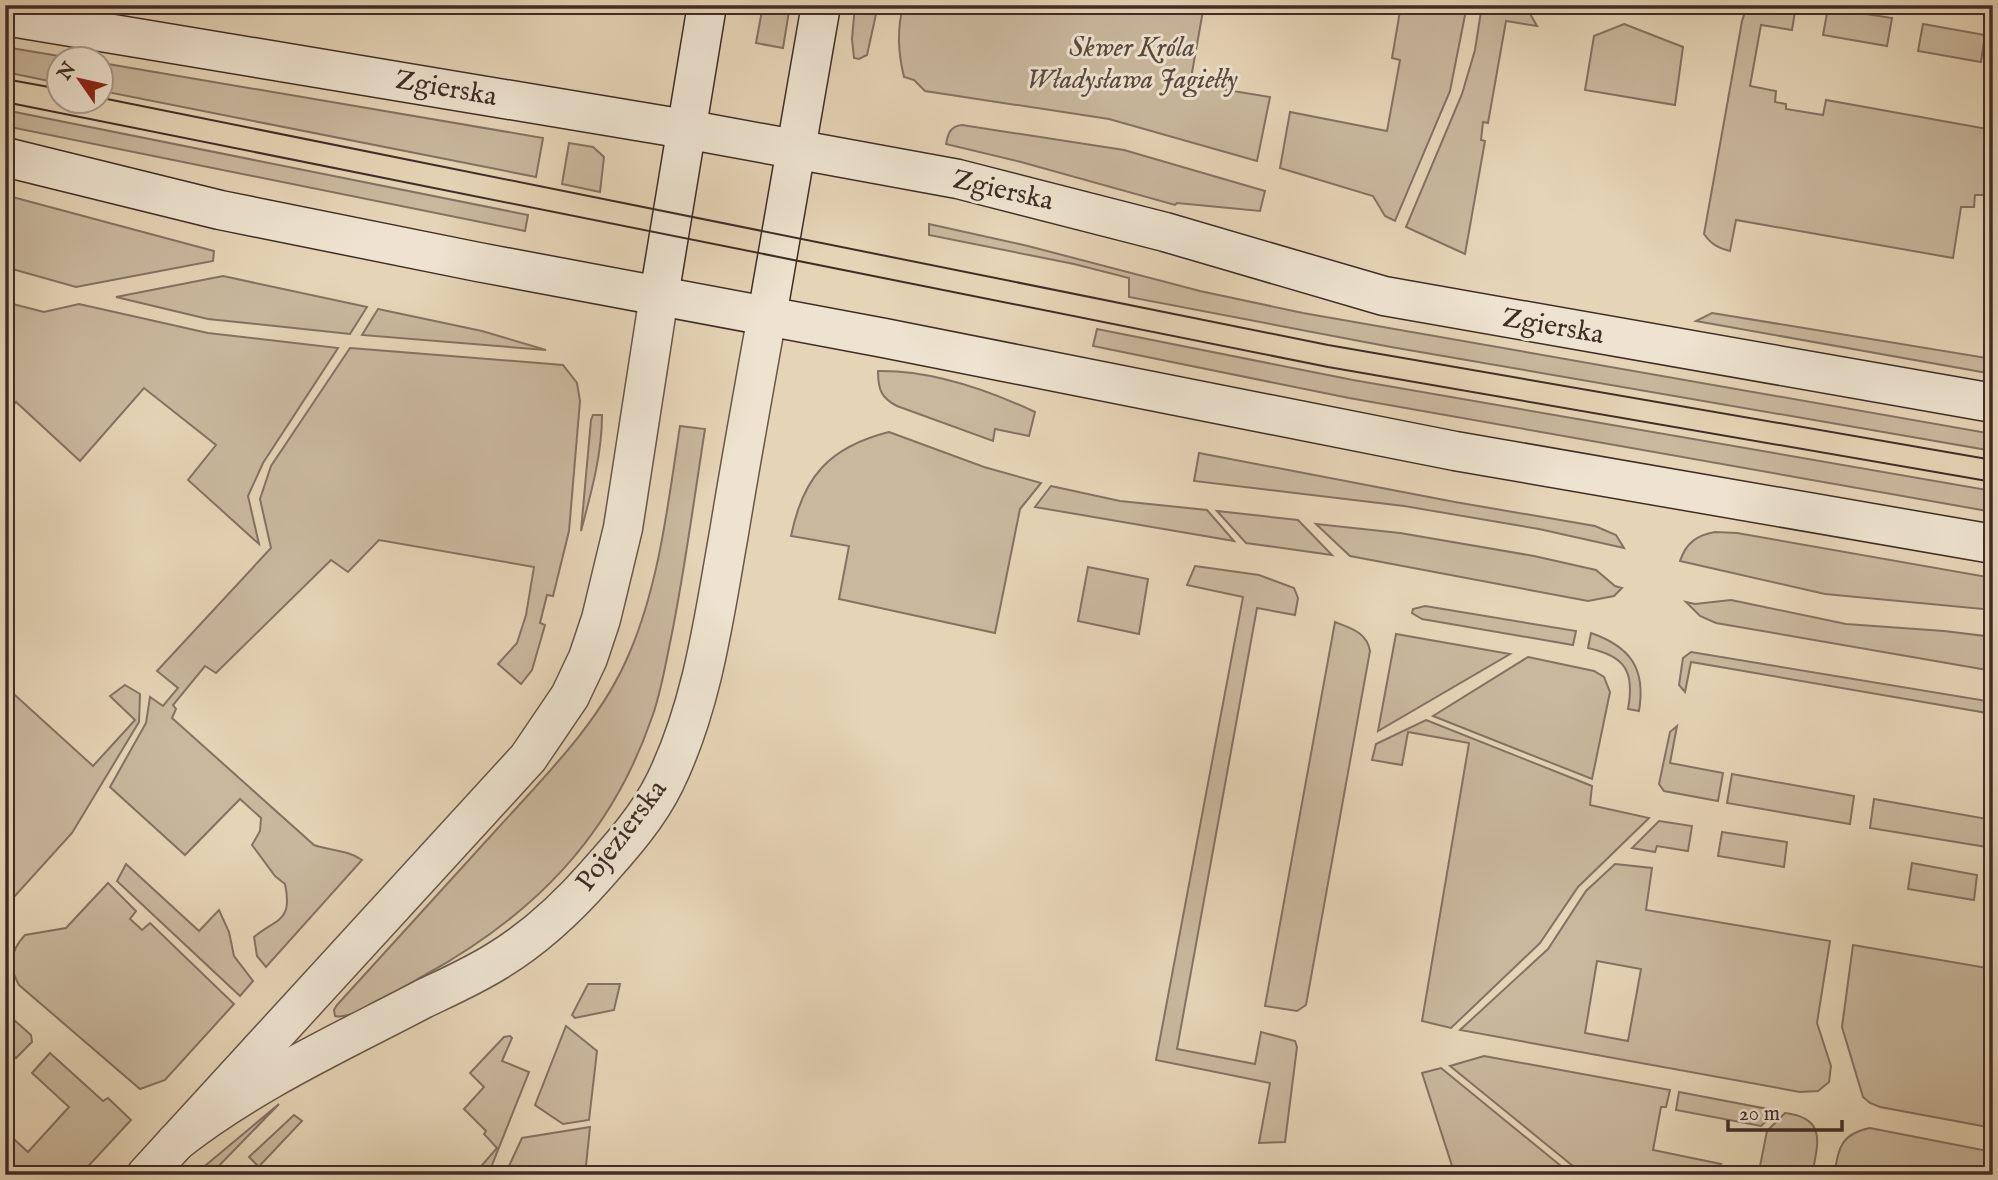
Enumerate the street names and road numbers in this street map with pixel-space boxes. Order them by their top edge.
street label: Zgierska [393,63,500,115]
street label: Zgierska [949,162,1058,220]
street label: Zgierska [1500,301,1607,353]
street label: Pojezierska [569,773,676,899]

